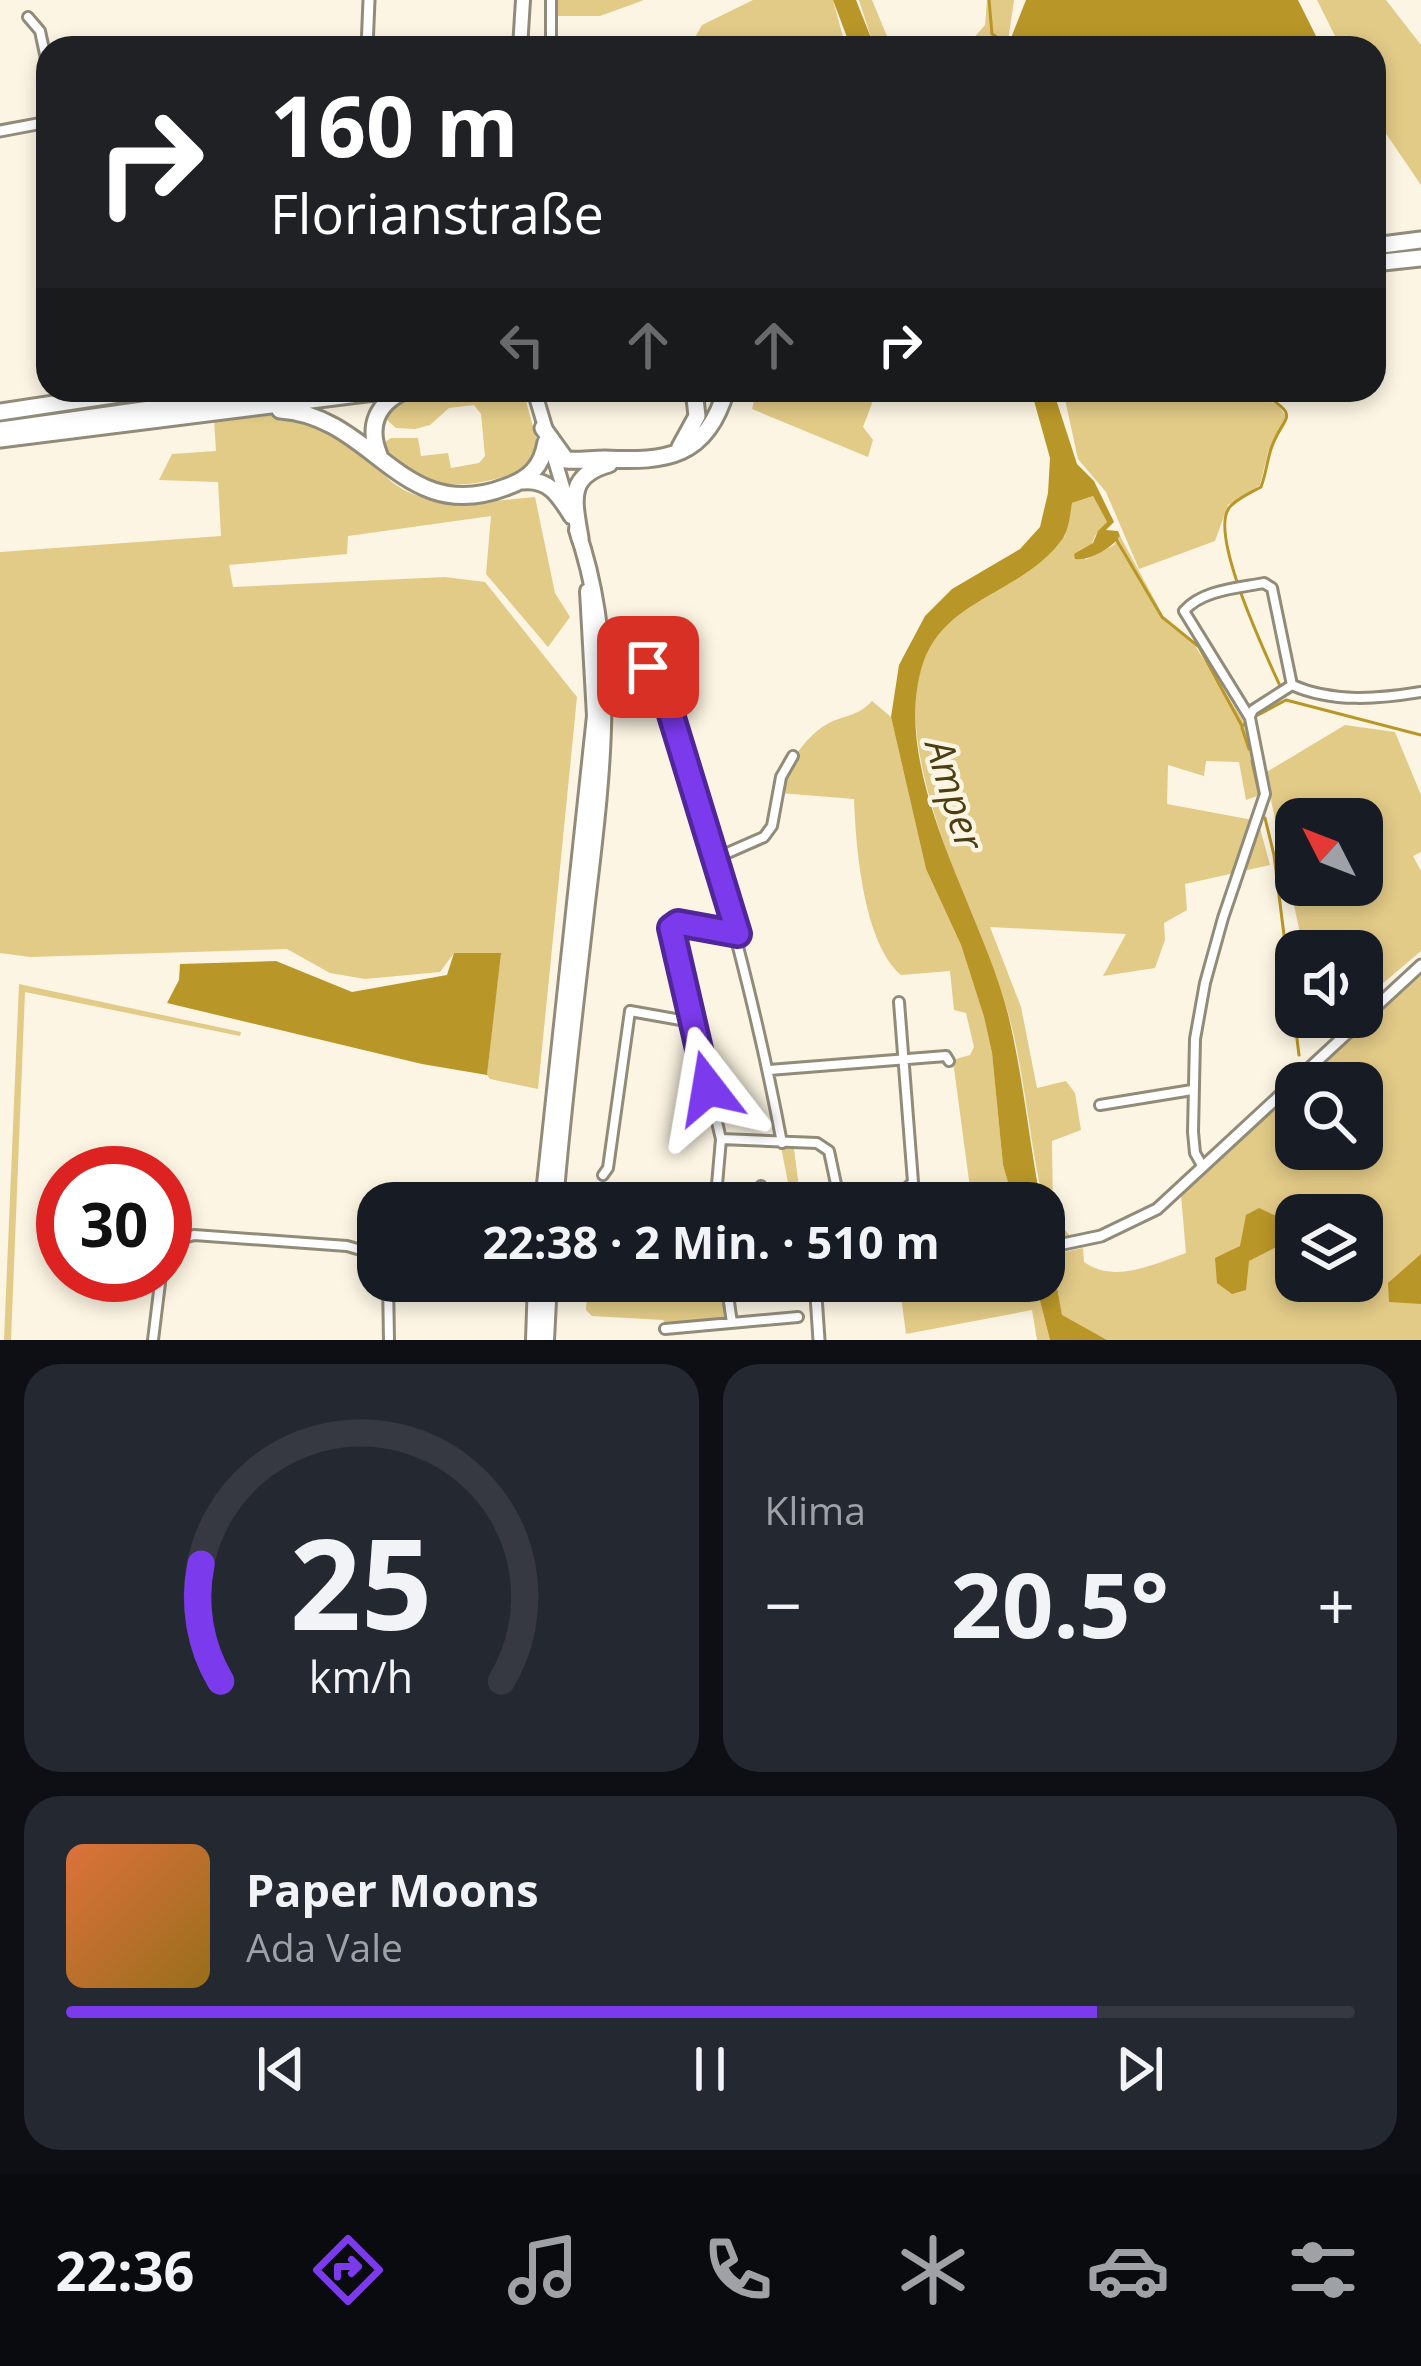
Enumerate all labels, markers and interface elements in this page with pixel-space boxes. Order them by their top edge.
text: 160 m [270,67,518,182]
icon: right [72,84,228,240]
text: Florianstraße [270,176,604,250]
icon: left [489,312,555,378]
icon: ahead [615,312,681,378]
icon: ahead [741,312,807,378]
icon: right [867,312,933,378]
pin [597,616,699,718]
icon: arrive [615,634,681,700]
water label: Amper [913,729,998,857]
north arrow [1275,798,1383,906]
map controls [1275,798,1383,1302]
button: sound [1275,930,1383,1038]
position arrow [645,1025,771,1151]
button: search [1275,1062,1383,1170]
speed limit sign: 30 [36,1146,192,1302]
button: layers [1275,1194,1383,1302]
text: 22:38 · 2 Min. · 510 m [482,1211,940,1272]
text: Klima [765,1483,866,1536]
text: 25 [290,1497,433,1667]
text: 20.5° [950,1542,1169,1664]
text: − [765,1559,802,1649]
text: + [1317,1559,1355,1649]
text: km/h [309,1647,413,1706]
text: Paper Moons [246,1859,539,1920]
text: Ada Vale [246,1920,403,1973]
icon: previous [248,2036,314,2102]
icon: pause [677,2036,743,2102]
icon: next [1107,2036,1173,2102]
icon: directions [306,2228,390,2312]
icon: music [501,2228,585,2312]
icon: phone [696,2228,780,2312]
icon: climate [891,2228,975,2312]
icon: car [1086,2228,1170,2312]
icon: filters [1281,2228,1365,2312]
text: 22:36 [56,2233,194,2307]

